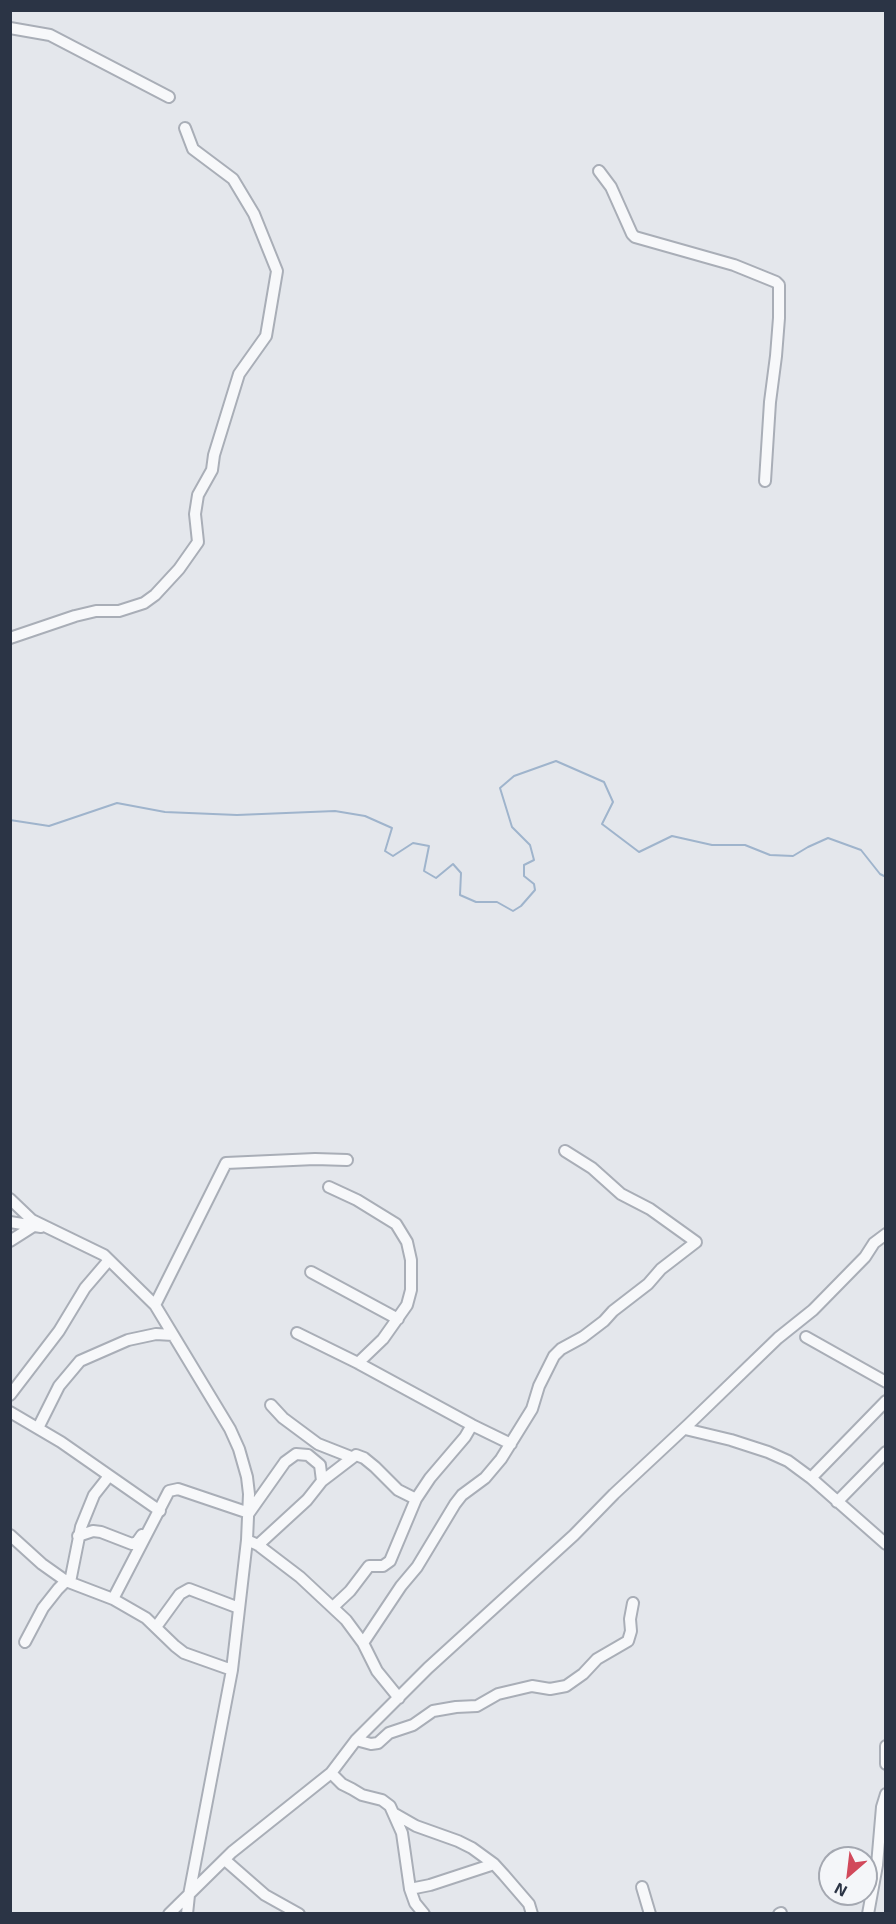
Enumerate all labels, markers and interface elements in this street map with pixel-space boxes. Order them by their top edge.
north arrow [818,1846,878,1906]
text: N [831,1879,850,1902]

